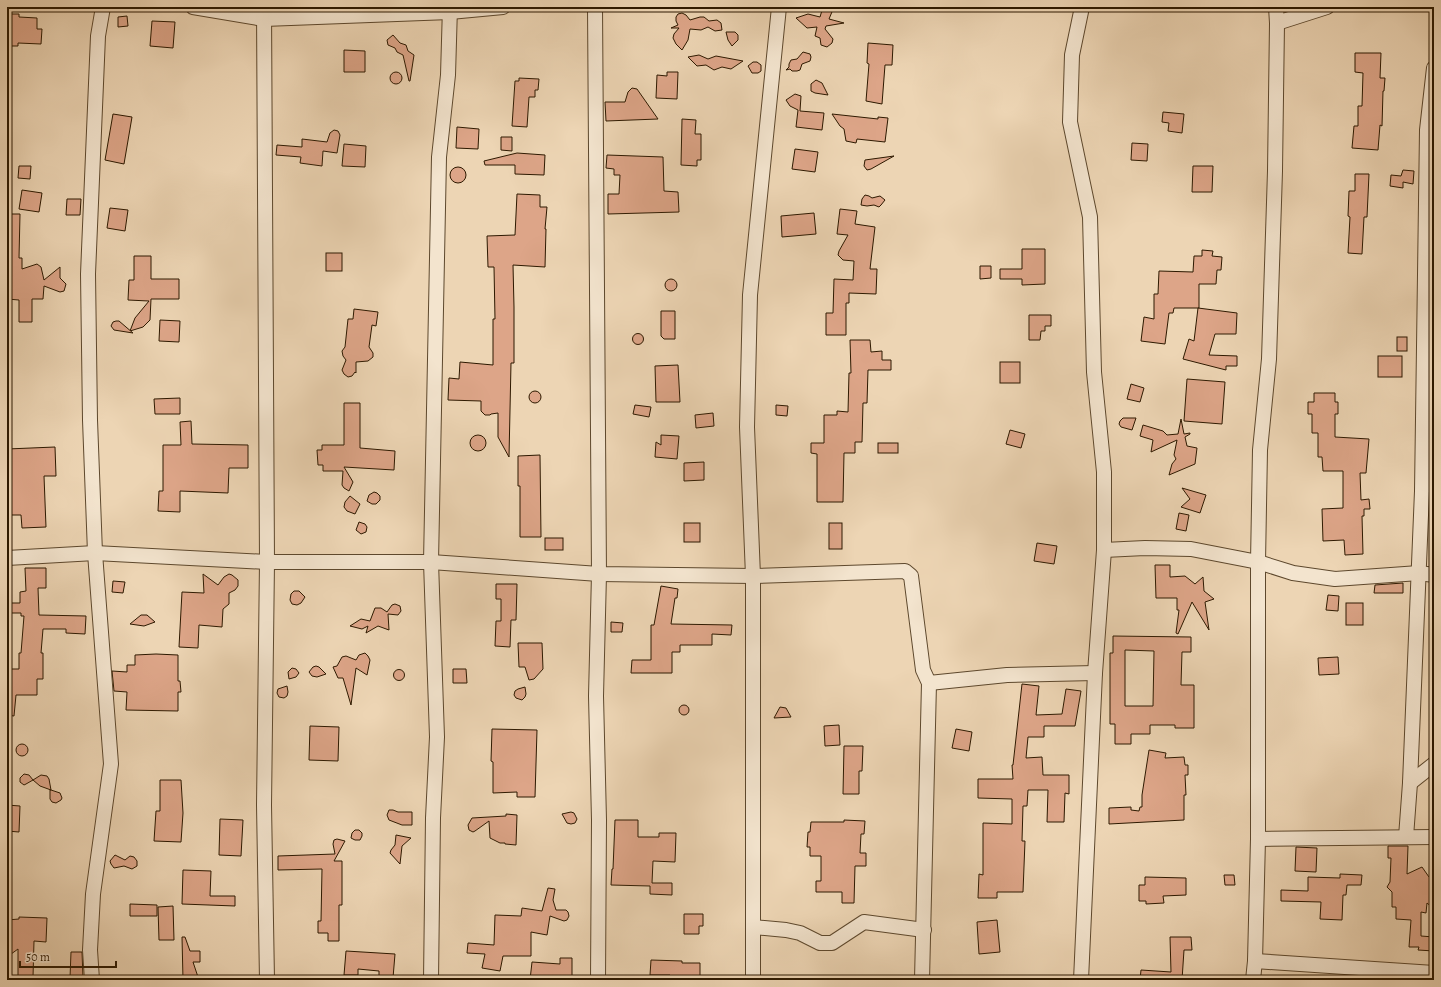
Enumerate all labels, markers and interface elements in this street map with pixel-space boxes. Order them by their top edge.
scale bar [20,943,116,969]
text: 50 m [26,949,50,965]

